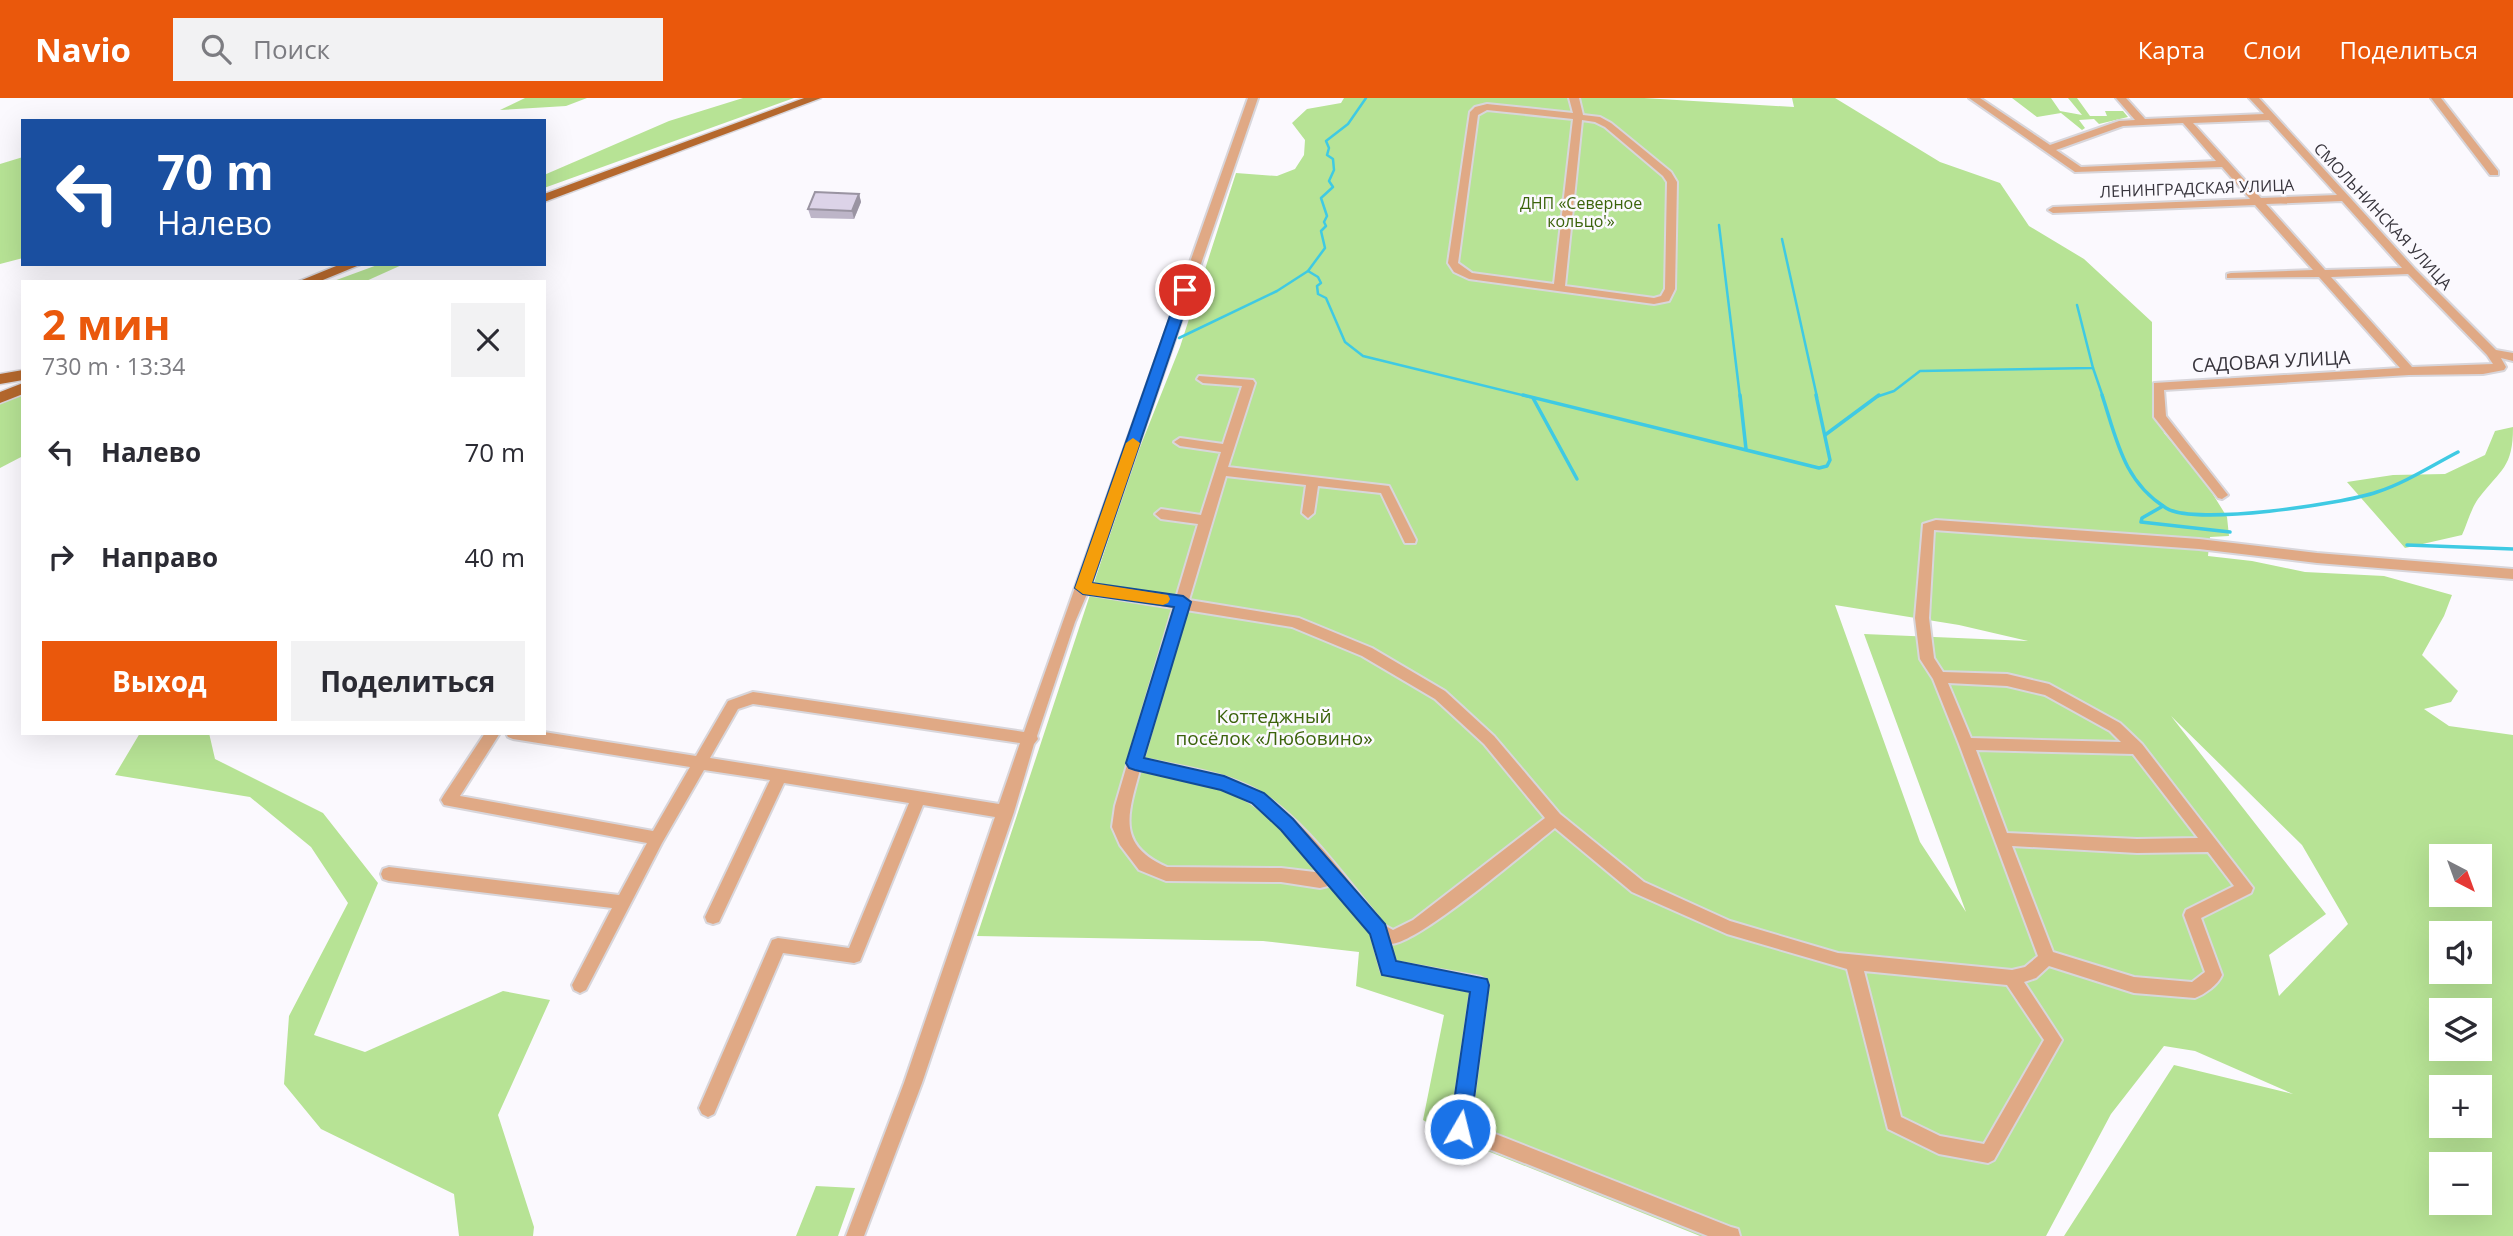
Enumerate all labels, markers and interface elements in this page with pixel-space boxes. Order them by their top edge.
search box [173,18,663,81]
text: Navio [35,27,131,72]
icon: search [197,30,235,68]
text: Поиск [253,31,330,67]
text: Карта [2138,33,2205,66]
text: Слои [2243,33,2302,66]
text: Поделиться [2340,33,2478,66]
text: 70 m [157,138,274,204]
street label: СМОЛЬНИНСКАЯ УЛИЦА [2309,138,2458,295]
icon: left [42,147,133,238]
street label: ЛЕНИНГРАДСКАЯ УЛИЦА [2100,174,2295,202]
park label: ДНП «Северное кольцо'» [1520,192,1642,232]
text: Налево [157,201,272,244]
pin [1155,260,1215,320]
icon: arrive [1166,271,1204,309]
text: 2 мин [42,295,170,352]
button: close [451,303,525,377]
street label: САДОВАЯ УЛИЦА [2191,344,2351,378]
text: 730 m · 13:34 [42,350,185,382]
icon: left [42,433,80,471]
text: Налево [101,434,201,470]
text: 70 m [464,434,525,470]
icon: right [42,538,80,576]
text: Направо [101,539,218,575]
text: 40 m [464,539,525,575]
button: Выход [42,641,277,721]
button: Поделиться [291,641,525,721]
park label: Коттеджный посёлок «Любовино» [1175,703,1373,751]
north arrow [2429,844,2492,906]
map controls [2429,844,2492,1215]
button: sound [2429,921,2492,984]
button: layers [2429,998,2492,1061]
button: + [2429,1075,2492,1138]
position arrow [1423,1092,1497,1166]
button: − [2429,1152,2492,1215]

